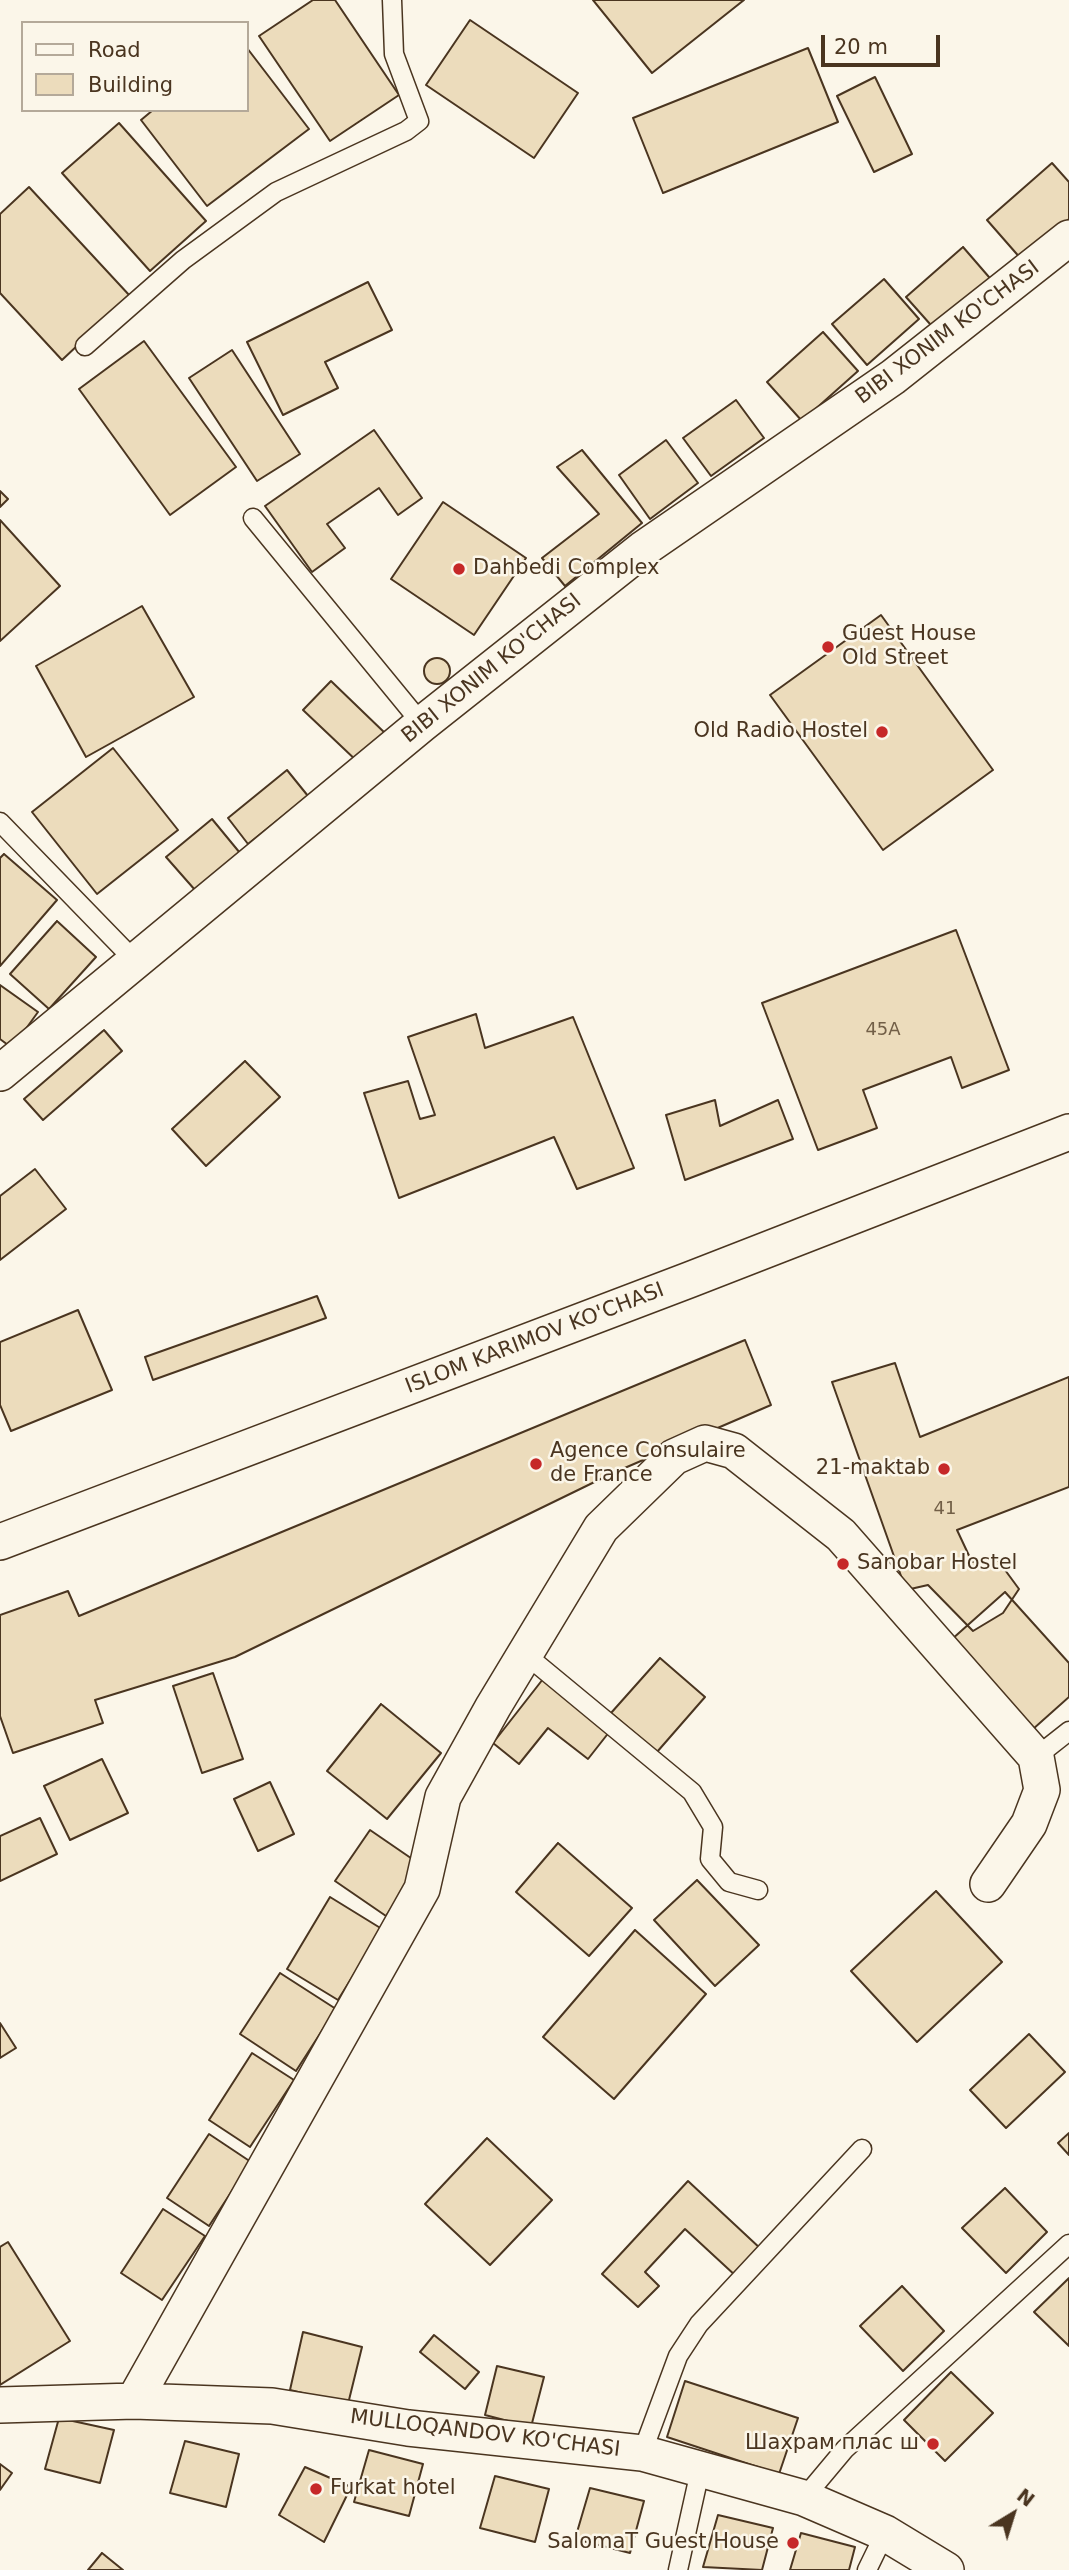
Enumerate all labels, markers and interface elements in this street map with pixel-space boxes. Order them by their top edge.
legend [21,21,248,112]
scale bar [824,21,943,65]
text: 20 m [834,35,888,59]
text: Road [88,38,141,62]
text: Building [88,73,173,97]
street label: BIBI XONIM KO'CHASI [851,256,1045,410]
place label: Dahbedi Complex [473,556,660,582]
marker: Dahbedi Complex [451,561,467,577]
street label: BIBI XONIM KO'CHASI [397,589,587,749]
place label: Guest House Old Street [842,622,976,672]
marker: Guest House Old Street [820,639,836,655]
place label: Old Radio Hostel [693,719,868,745]
marker: Old Radio Hostel [874,724,890,740]
house number: 45A [865,1019,901,1041]
street label: ISLOM KARIMOV KO'CHASI [402,1278,668,1400]
place label: Agence Consulaire de France [550,1439,746,1489]
marker: Agence Consulaire de France [528,1456,544,1472]
place label: 21-maktab [816,1456,930,1482]
marker: 21-maktab [936,1461,952,1477]
house number: 41 [934,1498,956,1520]
place label: Sanobar Hostel [857,1551,1017,1577]
marker: Sanobar Hostel [835,1556,851,1572]
street label: MULLOQANDOV KO'CHASI [349,2405,621,2463]
place label: Шахрам плас ш [745,2431,919,2457]
marker: Шахрам плас ш [925,2436,941,2452]
place label: Furkat hotel [330,2476,456,2502]
north arrow [978,2479,1048,2549]
marker: Furkat hotel [308,2481,324,2497]
text: N [1013,2484,1039,2511]
place label: SalomaT Guest House [547,2530,779,2556]
marker: SalomaT Guest House [785,2535,801,2551]

